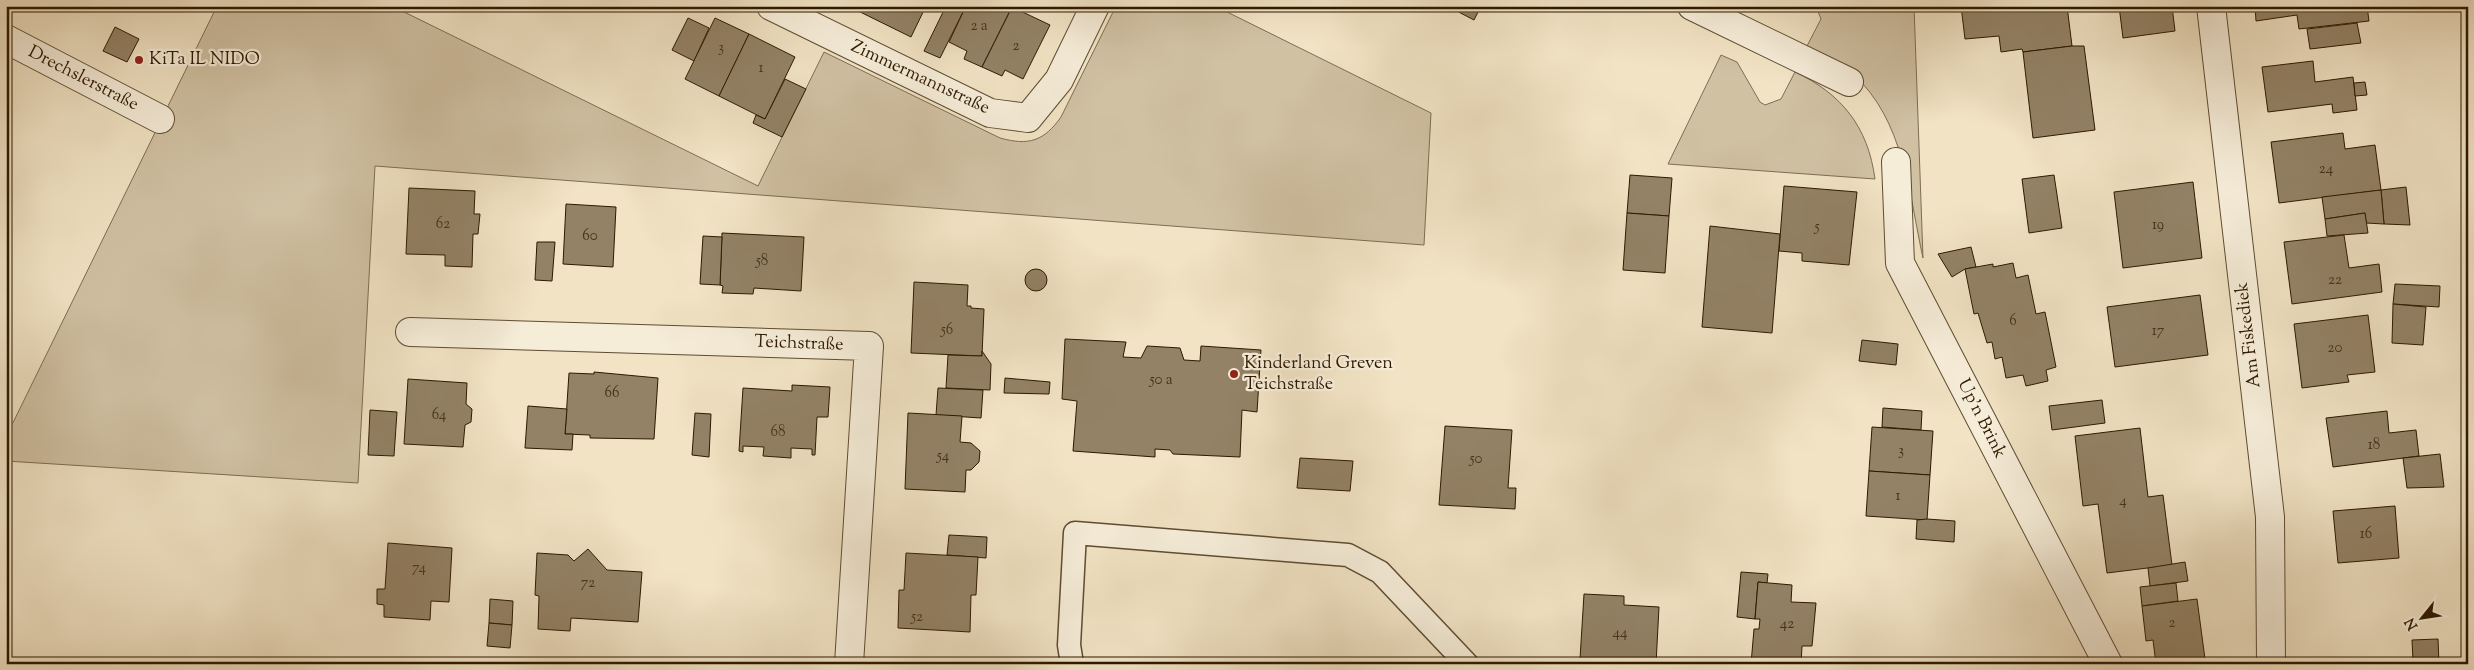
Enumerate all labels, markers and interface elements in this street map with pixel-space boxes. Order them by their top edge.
house number: 2 a [970,16,988,37]
street label: Zimmermannstraße [846,34,994,122]
house number: 2 [1012,36,1020,57]
house number: 3 [718,38,724,59]
street label: Drechslerstraße [23,40,143,118]
place label: KiTa IL NIDO [149,47,260,73]
marker: KiTa IL NIDO [133,54,145,66]
house number: 1 [758,58,764,79]
house number: 24 [2319,159,2334,180]
house number: 62 [436,214,450,235]
house number: 19 [2152,215,2164,236]
house number: 5 [1813,217,1820,238]
house number: 60 [582,226,598,247]
house number: 58 [755,251,768,272]
house number: 22 [2328,270,2342,291]
street label: Am Fiskediek [2230,280,2268,389]
house number: 6 [2009,311,2017,332]
house number: 56 [940,320,953,341]
house number: 17 [2152,321,2165,342]
street label: Teichstraße [754,329,844,359]
house number: 20 [2328,338,2343,359]
place label: Kinderland Greven Teichstraße [1244,351,1393,398]
marker: Kinderland Greven Teichstraße [1228,368,1240,380]
house number: 50 a [1148,370,1173,391]
street label: Up'n Brink [1950,375,2012,464]
house number: 66 [605,383,619,404]
house number: 64 [432,405,447,426]
house number: 68 [771,422,785,443]
house number: 18 [2368,435,2380,456]
house number: 3 [1898,441,1904,462]
house number: 54 [936,446,950,467]
house number: 50 [1468,449,1483,470]
house number: 1 [1895,486,1901,507]
house number: 4 [2119,491,2127,512]
house number: 16 [2360,524,2372,545]
house number: 74 [412,558,426,579]
house number: 72 [581,573,595,594]
north arrow [2396,592,2446,642]
house number: 52 [910,607,923,628]
house number: 2 [2168,613,2176,634]
house number: 42 [1780,614,1794,635]
text: N [2401,614,2424,633]
house number: 44 [1612,623,1628,644]

